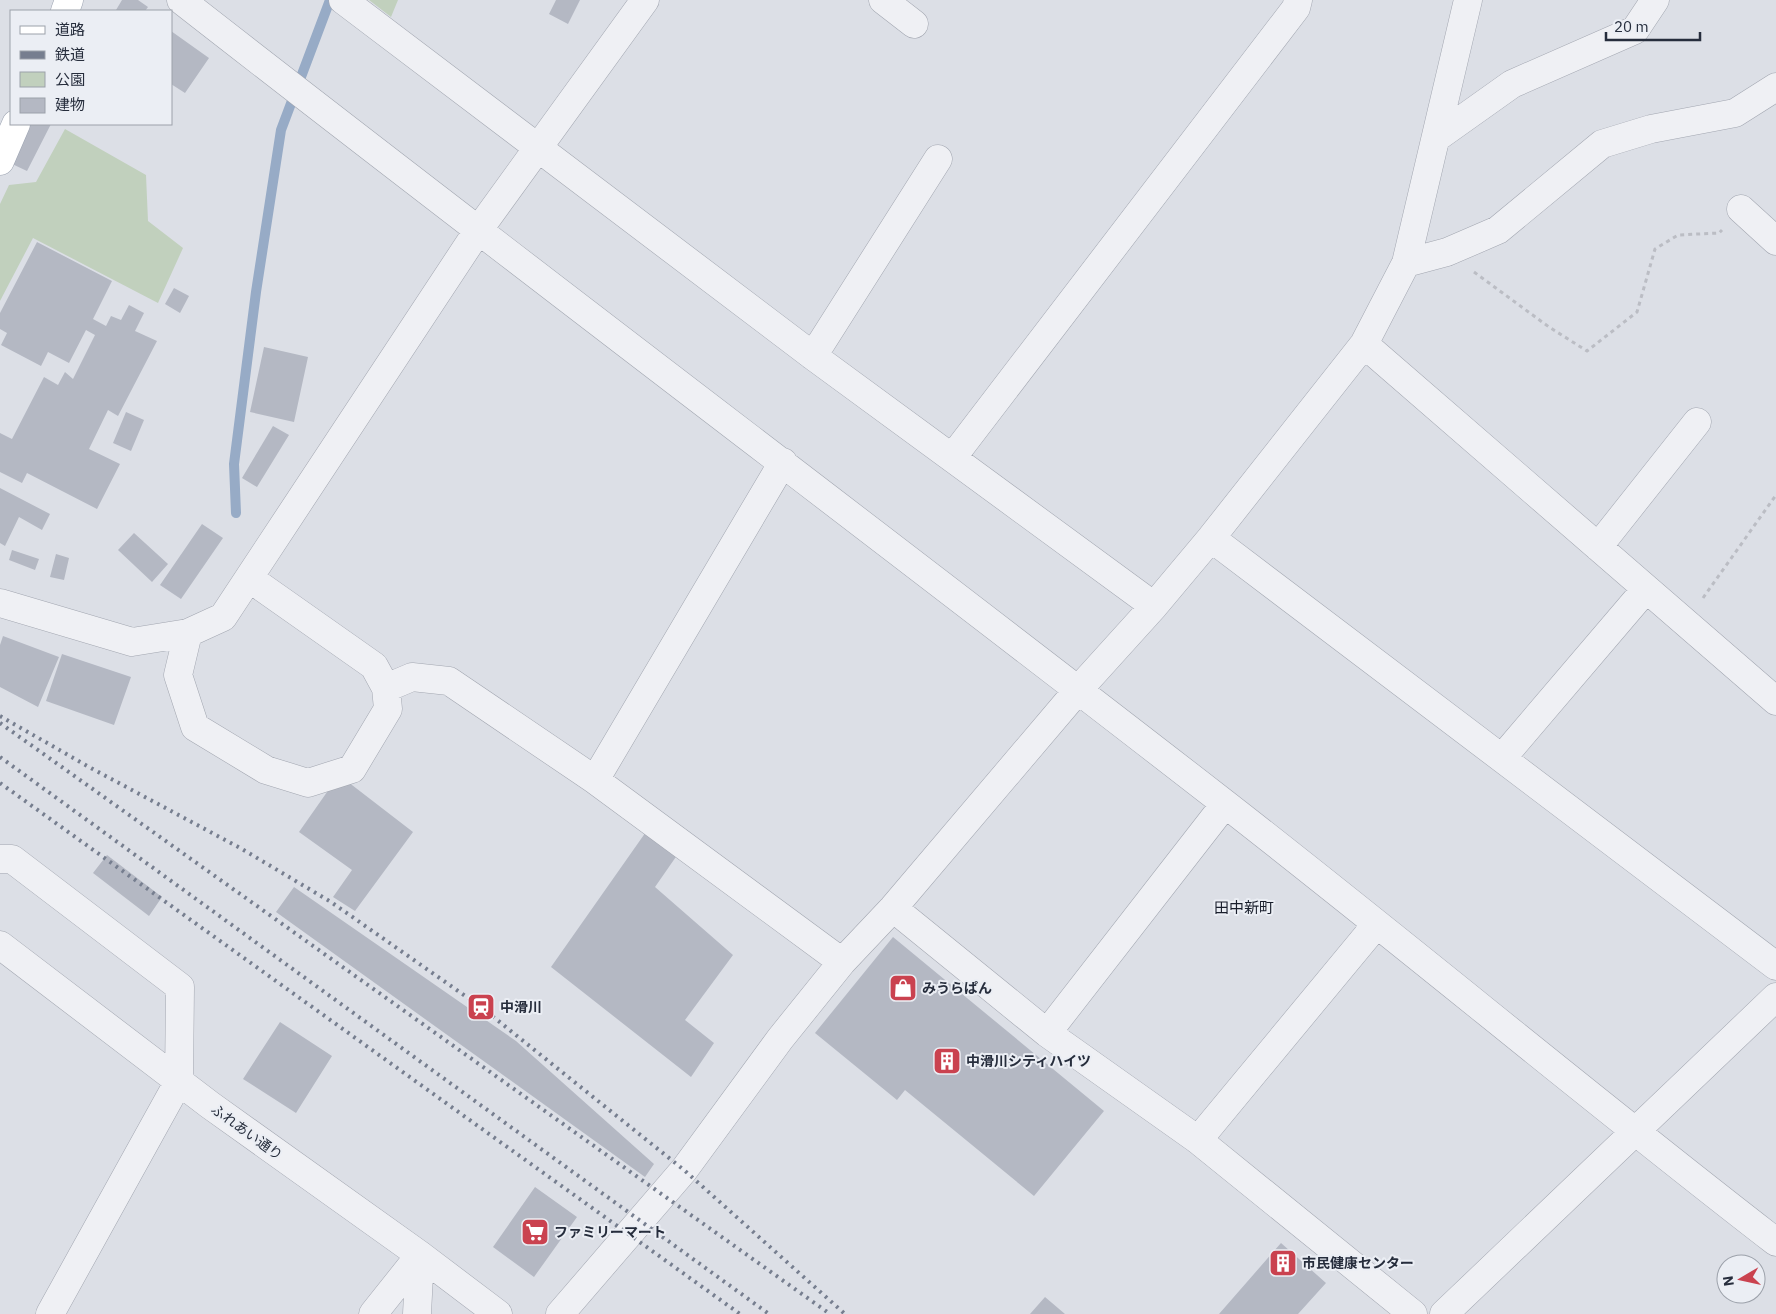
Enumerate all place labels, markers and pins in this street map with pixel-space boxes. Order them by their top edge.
shop icon: みうらぱん [888,973,918,1003]
place label: みうらぱん [922,979,992,997]
station icon: 中滑川 [466,992,496,1022]
place label: 中滑川 [500,998,542,1016]
building icon: 中滑川シティハイツ [932,1046,962,1076]
place label: 中滑川シティハイツ [966,1052,1091,1070]
supermarket icon: ファミリーマート [520,1217,550,1247]
place label: ファミリーマート [554,1223,666,1241]
building icon: 市民健康センター [1268,1248,1298,1278]
place label: 市民健康センター [1302,1254,1414,1272]

